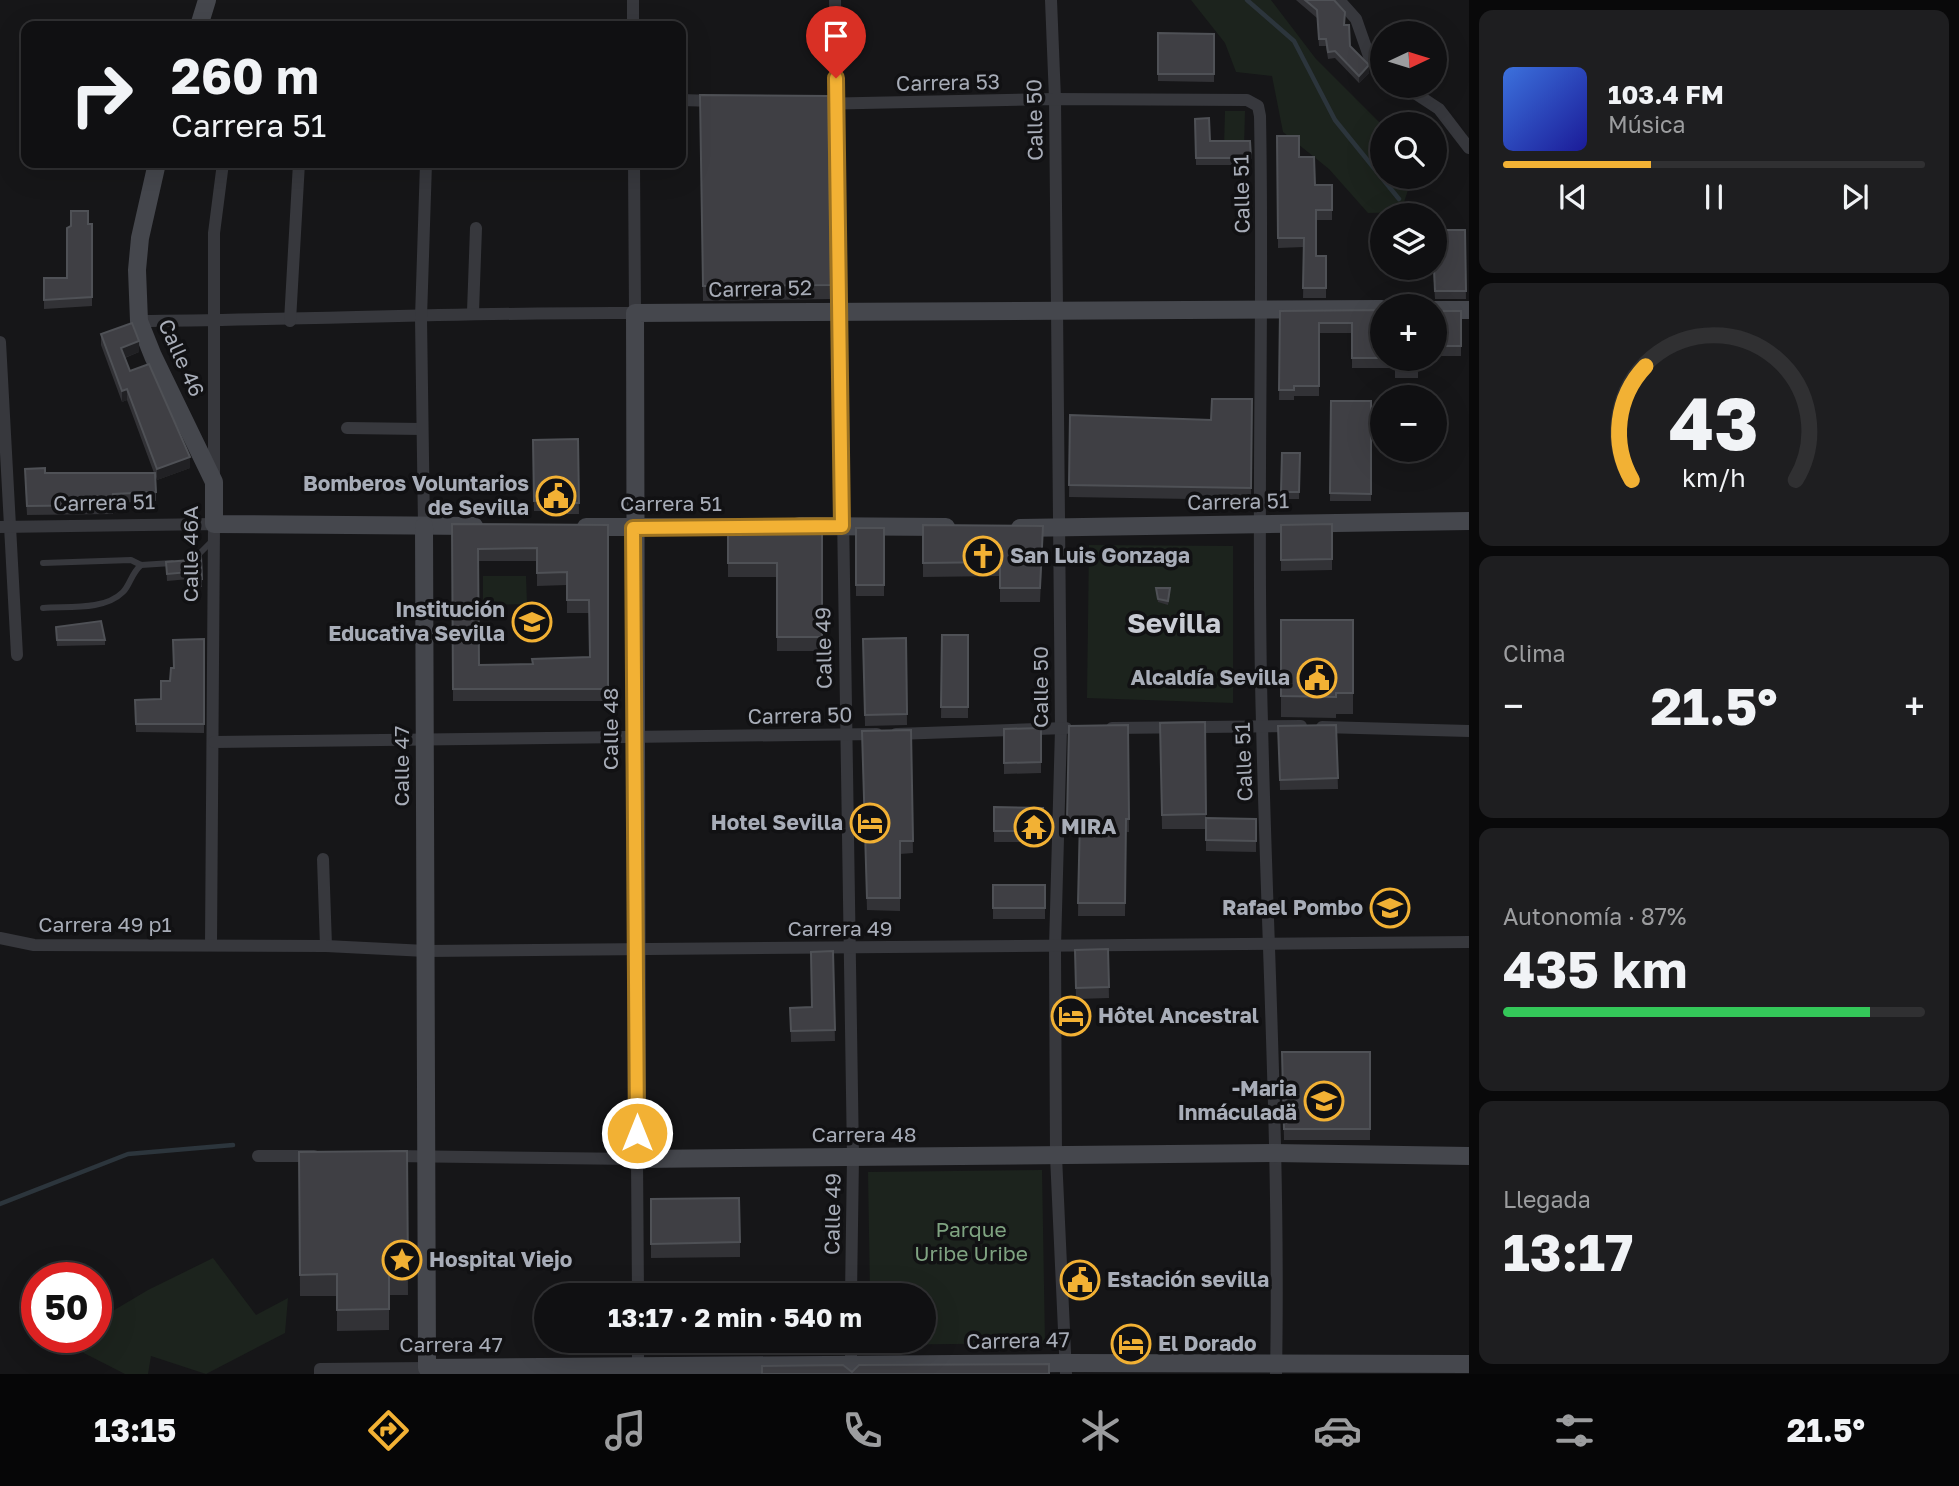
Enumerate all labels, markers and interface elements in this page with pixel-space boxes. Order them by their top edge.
pin [806,6,866,78]
icon: arrive [817,17,855,55]
north arrow [1370,21,1447,98]
map controls [1370,21,1447,462]
text: 260 m [171,46,319,105]
icon: right [56,49,147,140]
street label: Carrera 53 [896,68,1000,96]
street label: Calle 50 [1020,79,1048,161]
text: 103.4 FM [1608,79,1724,110]
text: Carrera 51 [171,106,326,144]
text: Música [1608,110,1686,138]
button: search [1370,112,1447,189]
street label: Calle 51 [1227,154,1255,234]
icon: previous [1554,178,1592,216]
icon: pause [1695,178,1733,216]
icon: next [1836,178,1874,216]
button: layers [1370,203,1447,280]
street label: Carrera 52 [708,274,812,302]
button: + [1370,294,1447,371]
street label: Calle 46 [153,315,211,400]
text: 43 [1669,380,1759,467]
button: − [1370,385,1447,462]
text: km/h [1682,462,1746,493]
place label: Bomberos Voluntarios de Sevilla [303,470,529,520]
public building icon: Bomberos Voluntarios de Sevilla [535,475,577,517]
street label: Carrera 51 [1187,487,1289,515]
street label: Carrera 51 [53,488,155,516]
street label: Carrera 51 [620,490,722,516]
street label: Calle 46A [177,506,203,602]
church icon: San Luis Gonzaga [962,535,1004,577]
place label: San Luis Gonzaga [1010,542,1190,568]
place label: Institución Educativa Sevilla [328,596,505,646]
school or university icon: Institución Educativa Sevilla [511,601,553,643]
district label: Sevilla [1127,606,1221,639]
street label: Calle 49 [809,607,837,689]
text: Clima [1503,639,1566,667]
street label: Calle 50 [1027,646,1053,728]
public building icon: Alcaldía Sevilla [1296,657,1338,699]
place label: Alcaldía Sevilla [1130,664,1290,690]
text: 21.5° [1650,674,1778,736]
text: − [1503,683,1524,728]
text: + [1904,683,1925,728]
street label: Calle 48 [597,688,623,770]
street label: Carrera 50 [747,701,853,729]
street label: Calle 51 [1229,722,1257,802]
street label: Calle 47 [388,726,414,806]
hotel icon: Hotel Sevilla [849,802,891,844]
temple icon: MIRA [1013,806,1055,848]
place label: Hotel Sevilla [711,809,843,835]
place label: MIRA [1061,813,1117,839]
school or university icon: Rafael Pombo [1369,887,1411,929]
place label: Rafael Pombo [1222,894,1363,920]
text: Autonomía · 87% [1503,902,1686,930]
street label: Carrera 49 p1 [38,911,172,937]
street label: Carrera 49 [787,915,893,941]
text: 435 km [1503,937,1688,999]
hotel icon: Hôtel Ancestral [1050,995,1092,1037]
place label: Hôtel Ancestral [1098,1002,1259,1028]
place label: -Maria Inmáculadä [1178,1075,1297,1125]
school or university icon: -Maria Inmáculadä [1303,1080,1345,1122]
position arrow [600,1096,674,1170]
street label: Carrera 48 [811,1121,917,1147]
street label: Calle 49 [818,1173,846,1255]
text: Llegada [1503,1185,1591,1213]
park label: Parque Uribe Uribe [914,1216,1028,1266]
text: 13:17 [1503,1220,1633,1282]
place icon: Hospital Viejo [381,1239,423,1281]
place label: Hospital Viejo [429,1246,572,1272]
public building icon: Estación sevilla [1059,1259,1101,1301]
speed limit sign: 50 [21,1262,112,1353]
place label: Estación sevilla [1107,1266,1269,1292]
text: 13:17 · 2 min · 540 m [608,1302,862,1333]
hotel icon: El Dorado [1110,1323,1152,1365]
street label: Carrera 47 [966,1326,1070,1354]
place label: El Dorado [1158,1330,1257,1356]
street label: Carrera 47 [399,1331,503,1357]
icon: directions [364,1406,413,1455]
icon: music [601,1406,650,1455]
icon: phone [838,1406,887,1455]
icon: climate [1076,1406,1125,1455]
icon: car [1313,1406,1362,1455]
icon: filters [1550,1406,1599,1455]
text: 13:15 [94,1411,176,1449]
text: 21.5° [1787,1411,1865,1449]

